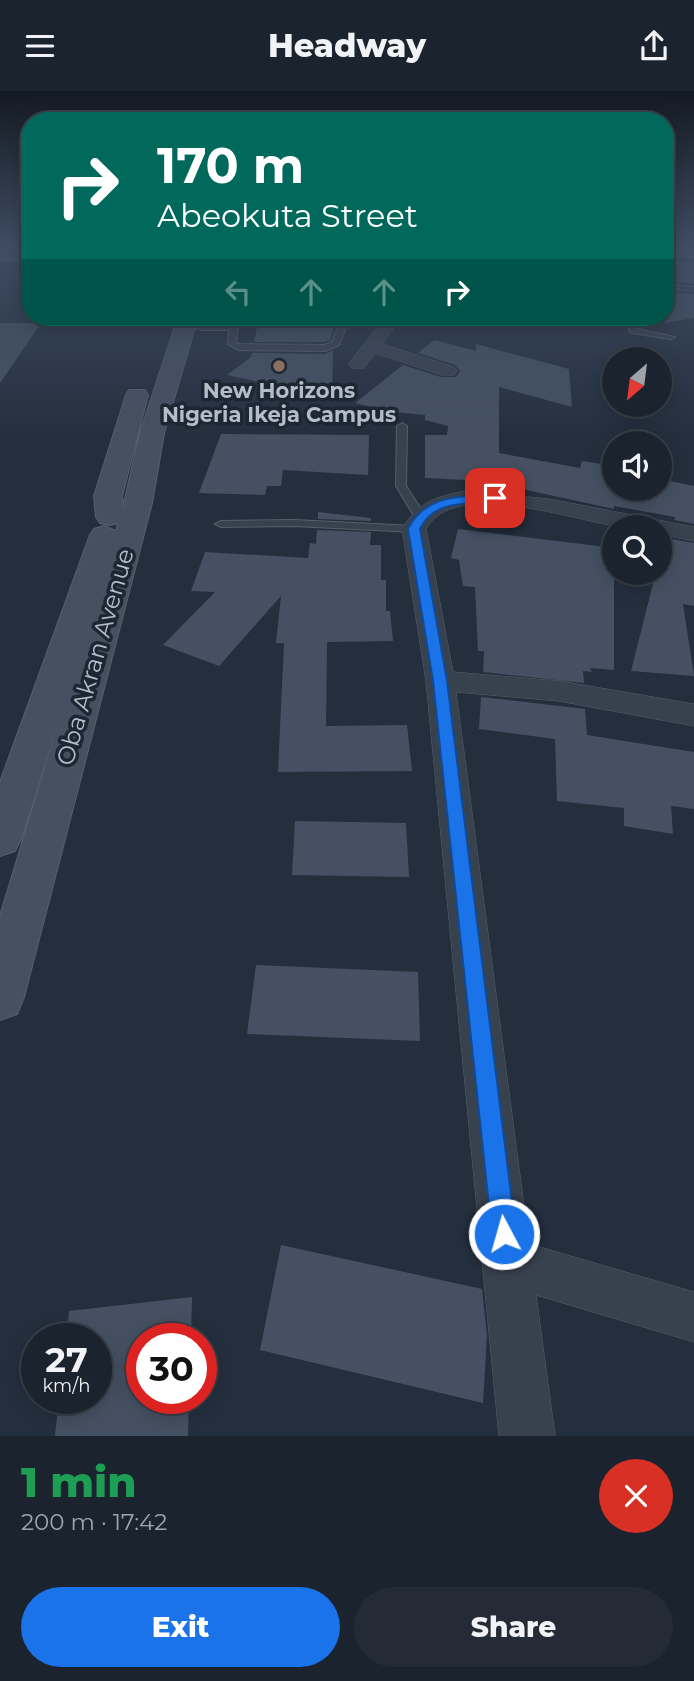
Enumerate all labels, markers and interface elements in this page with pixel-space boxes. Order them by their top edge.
text: Headway [268,26,426,65]
icon: menu [21,27,59,65]
icon: share [635,27,673,65]
text: 170 m [157,136,304,195]
icon: right [42,140,133,231]
text: Abeokuta Street [157,196,418,235]
icon: left [219,273,257,311]
icon: ahead [292,273,330,311]
icon: ahead [365,273,403,311]
icon: right [438,273,476,311]
north arrow [602,347,672,417]
map controls [602,347,672,585]
marker: New Horizons Nigeria Ikeja Campus [271,358,287,374]
place label: New Horizons Nigeria Ikeja Campus [162,378,396,427]
button: sound [602,431,672,501]
pin [465,468,525,528]
icon: arrive [476,479,514,517]
button: search [602,515,672,585]
street label: Oba Akran Avenue [50,545,140,769]
position arrow [467,1197,541,1271]
speed limit sign: 30 [126,1323,217,1414]
text: 27 [45,1338,88,1381]
text: km/h [42,1375,91,1397]
text: 1 min [21,1456,137,1508]
button: close [599,1459,673,1533]
text: 200 m · 17:42 [21,1508,167,1536]
button: Exit [21,1587,340,1667]
button: Share [354,1587,673,1667]

